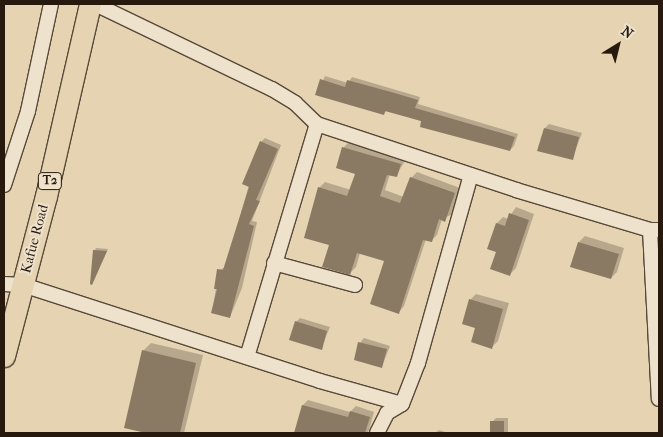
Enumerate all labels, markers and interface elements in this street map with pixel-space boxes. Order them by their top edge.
north arrow [593,20,643,70]
text: N [618,22,636,42]
road number: T2 [38,172,62,190]
street label: Kafue Road [18,203,52,275]

